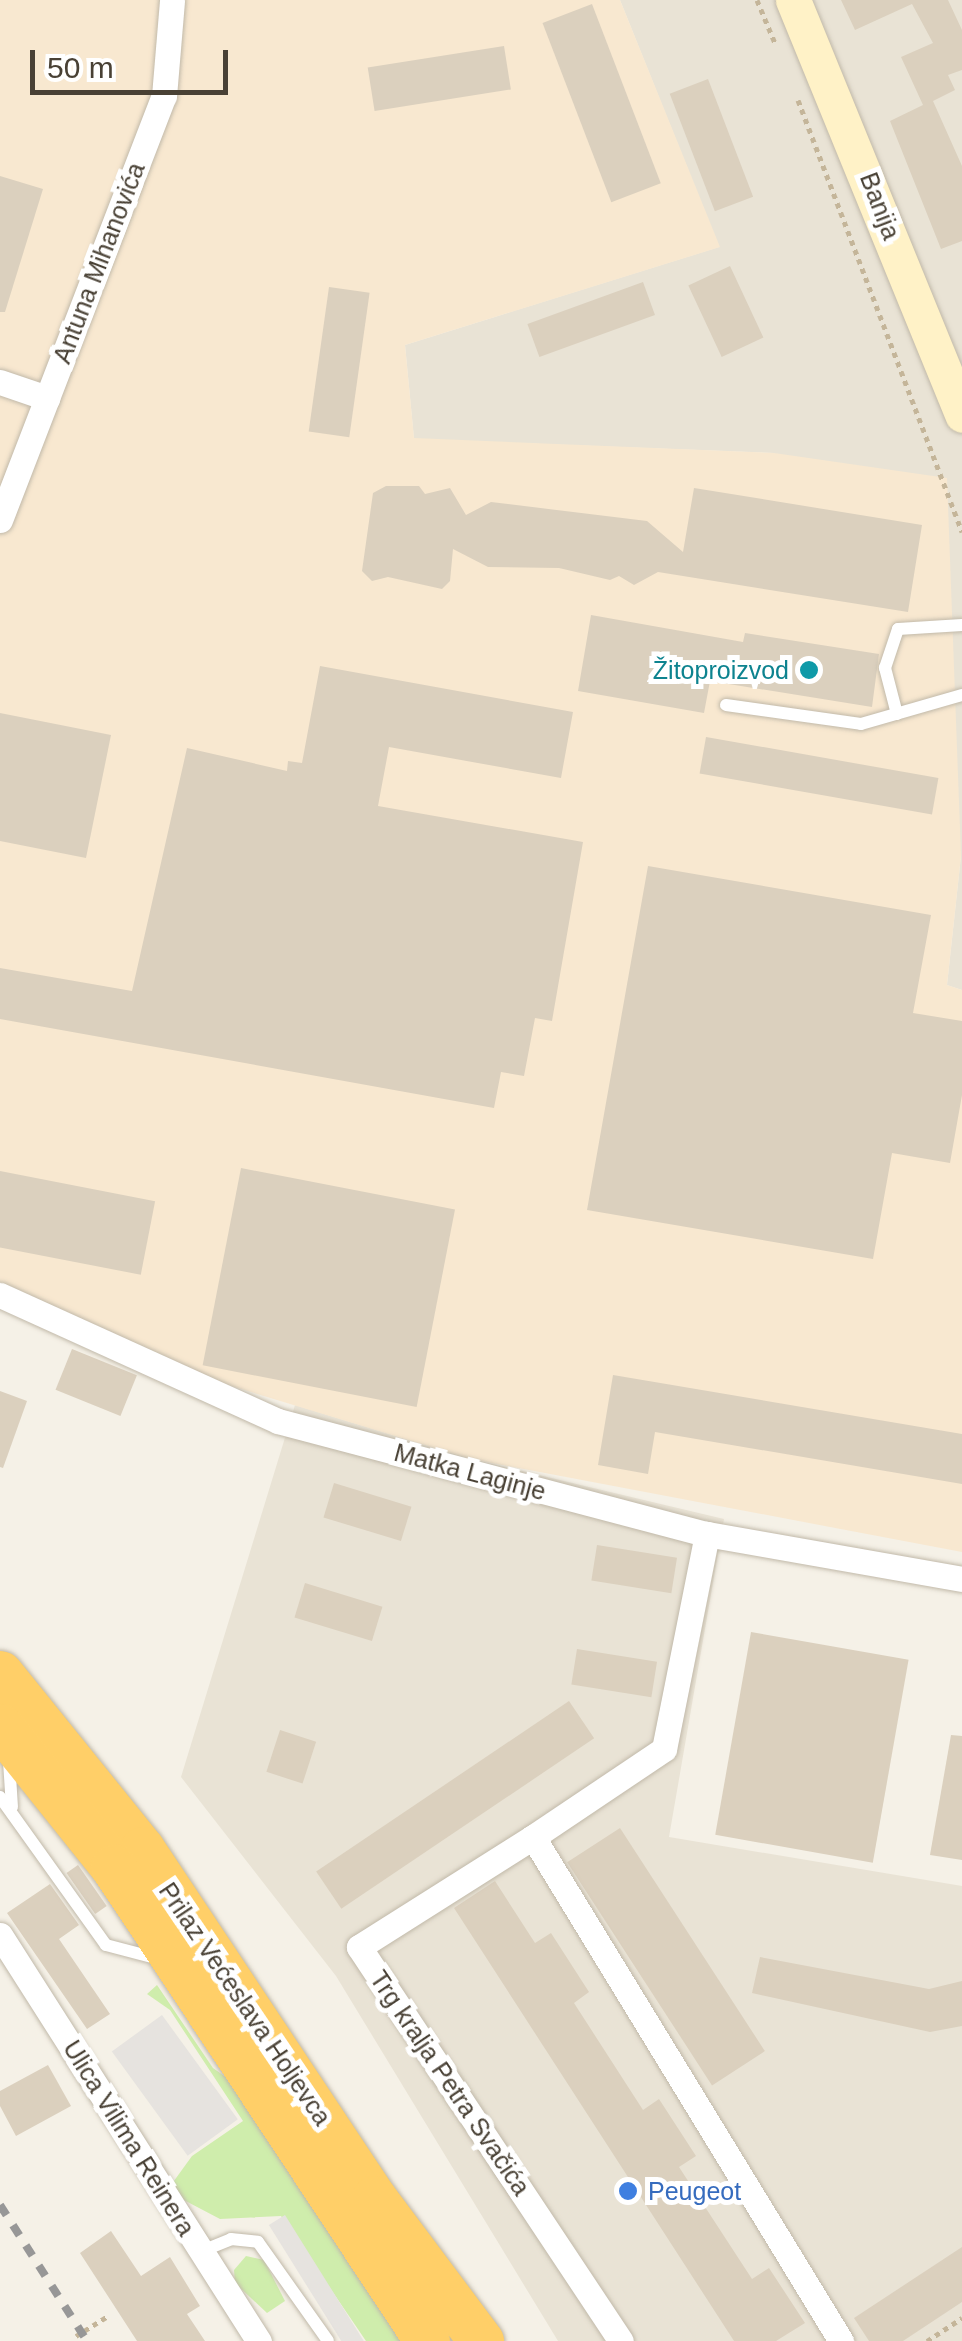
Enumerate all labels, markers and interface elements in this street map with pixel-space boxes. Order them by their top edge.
scale bar [35,30,232,92]
text: 50 m [47,51,114,84]
street label: Antuna Mihanovića [47,158,151,368]
street label: Banija [854,168,906,244]
place label: Žitoproizvod [653,655,789,685]
marker: Žitoproizvod [798,659,820,681]
street label: Matka Laginje [391,1437,549,1507]
street label: Prilaz Većeslava Holjevca [153,1877,337,2131]
street label: Trg kralja Petra Svačića [364,1965,536,2201]
street label: Ulica Vilima Reinera [57,2035,201,2241]
place label: Peugeot [648,2176,741,2206]
marker: Peugeot [617,2180,639,2202]

